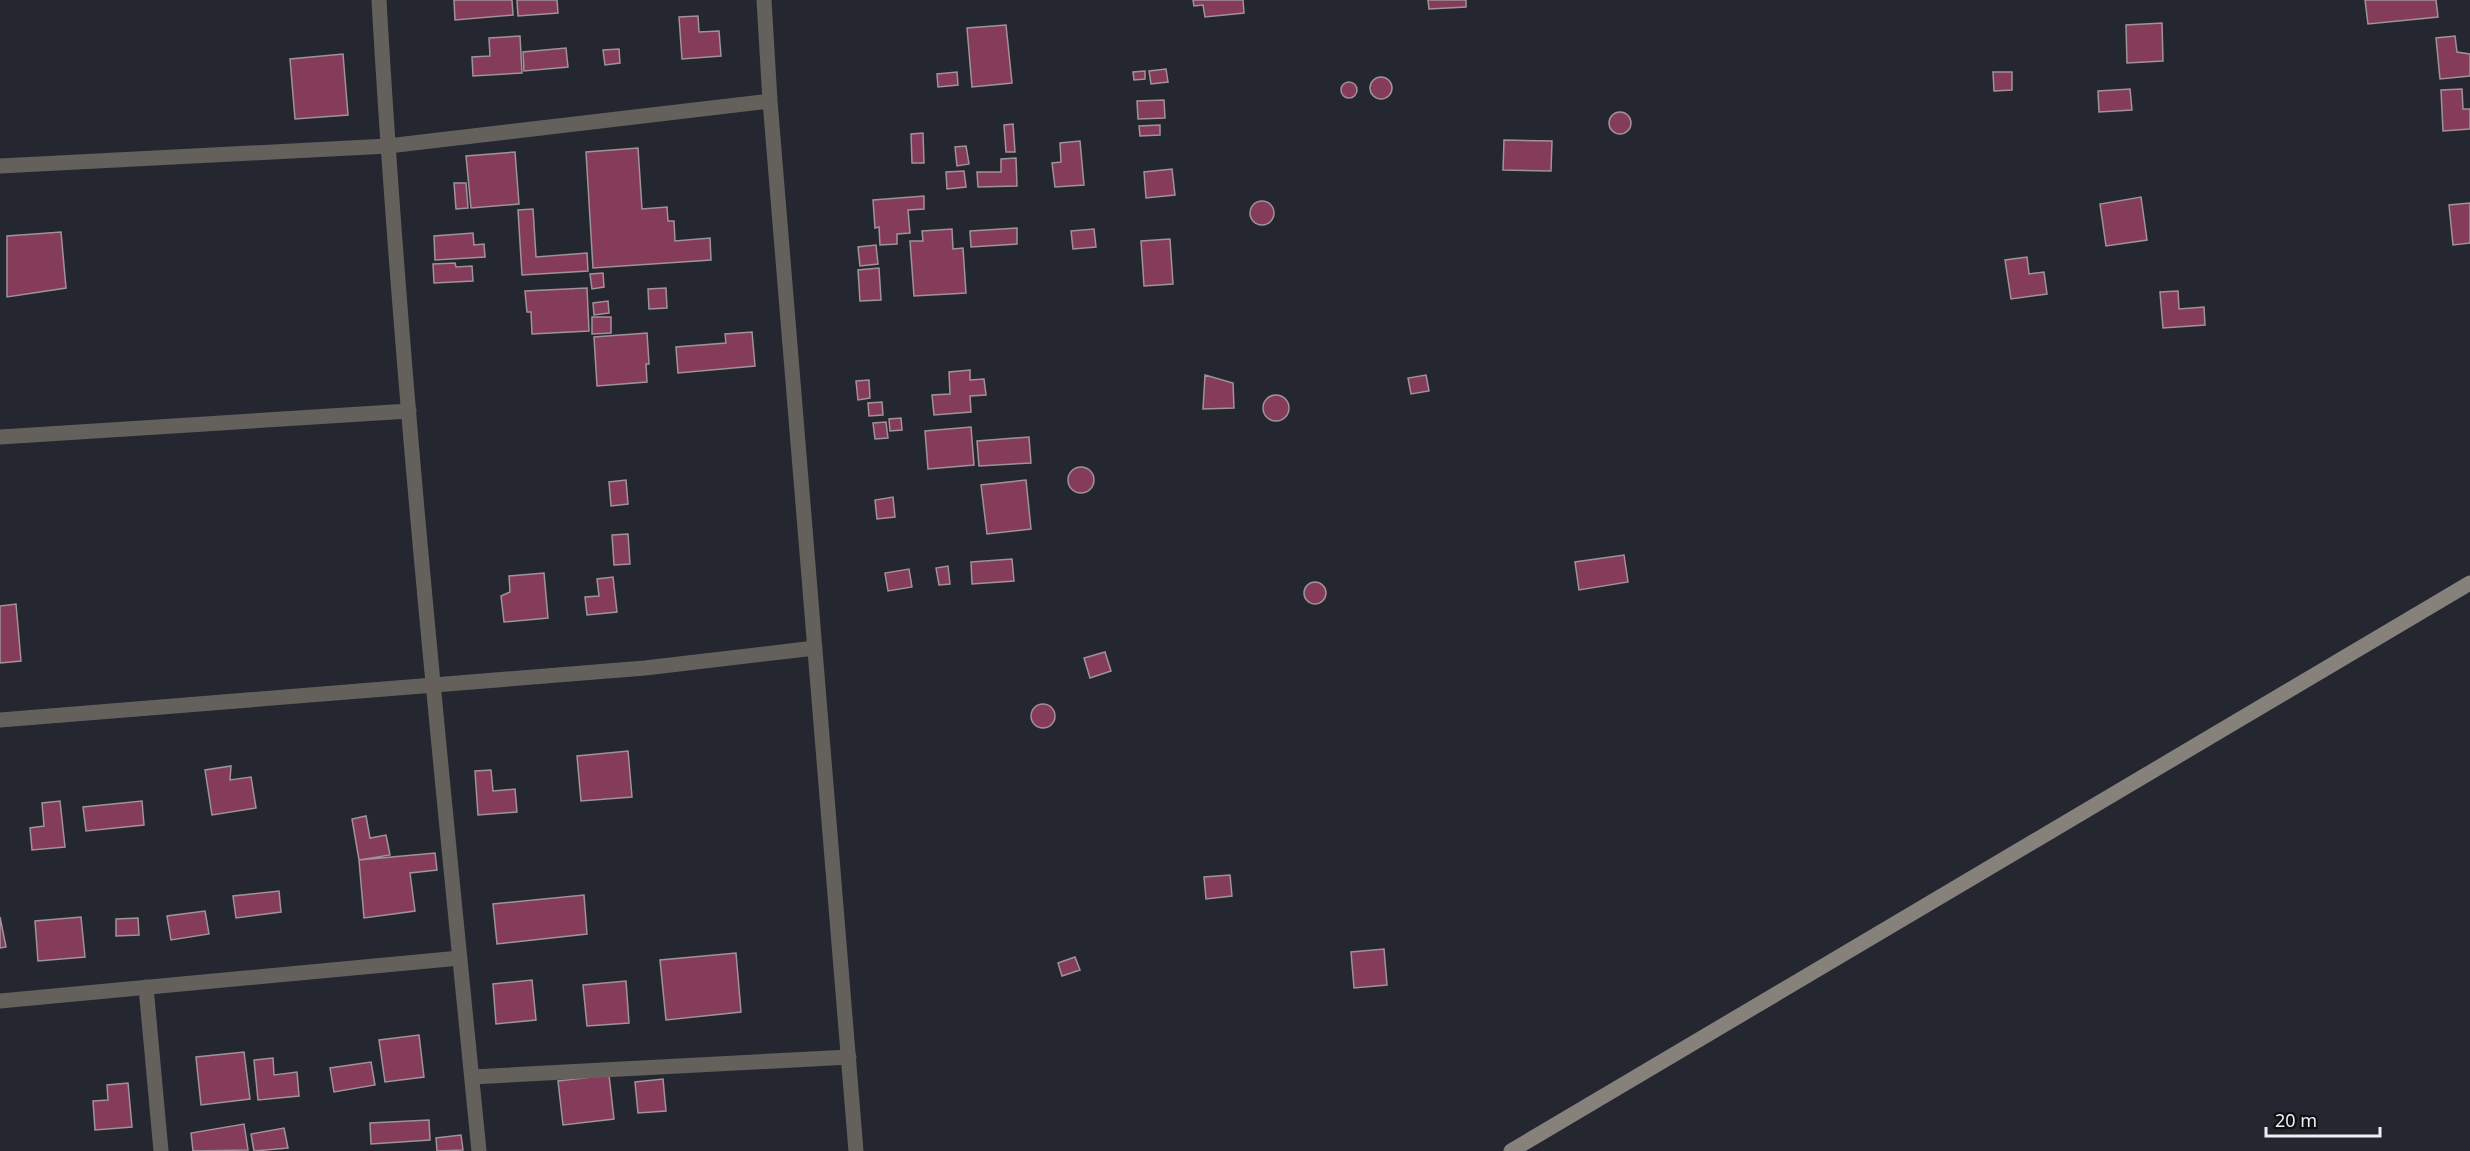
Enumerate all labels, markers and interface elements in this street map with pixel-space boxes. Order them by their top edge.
scale bar [2266,1100,2380,1138]
text: 20 m [2275,1108,2317,1132]

